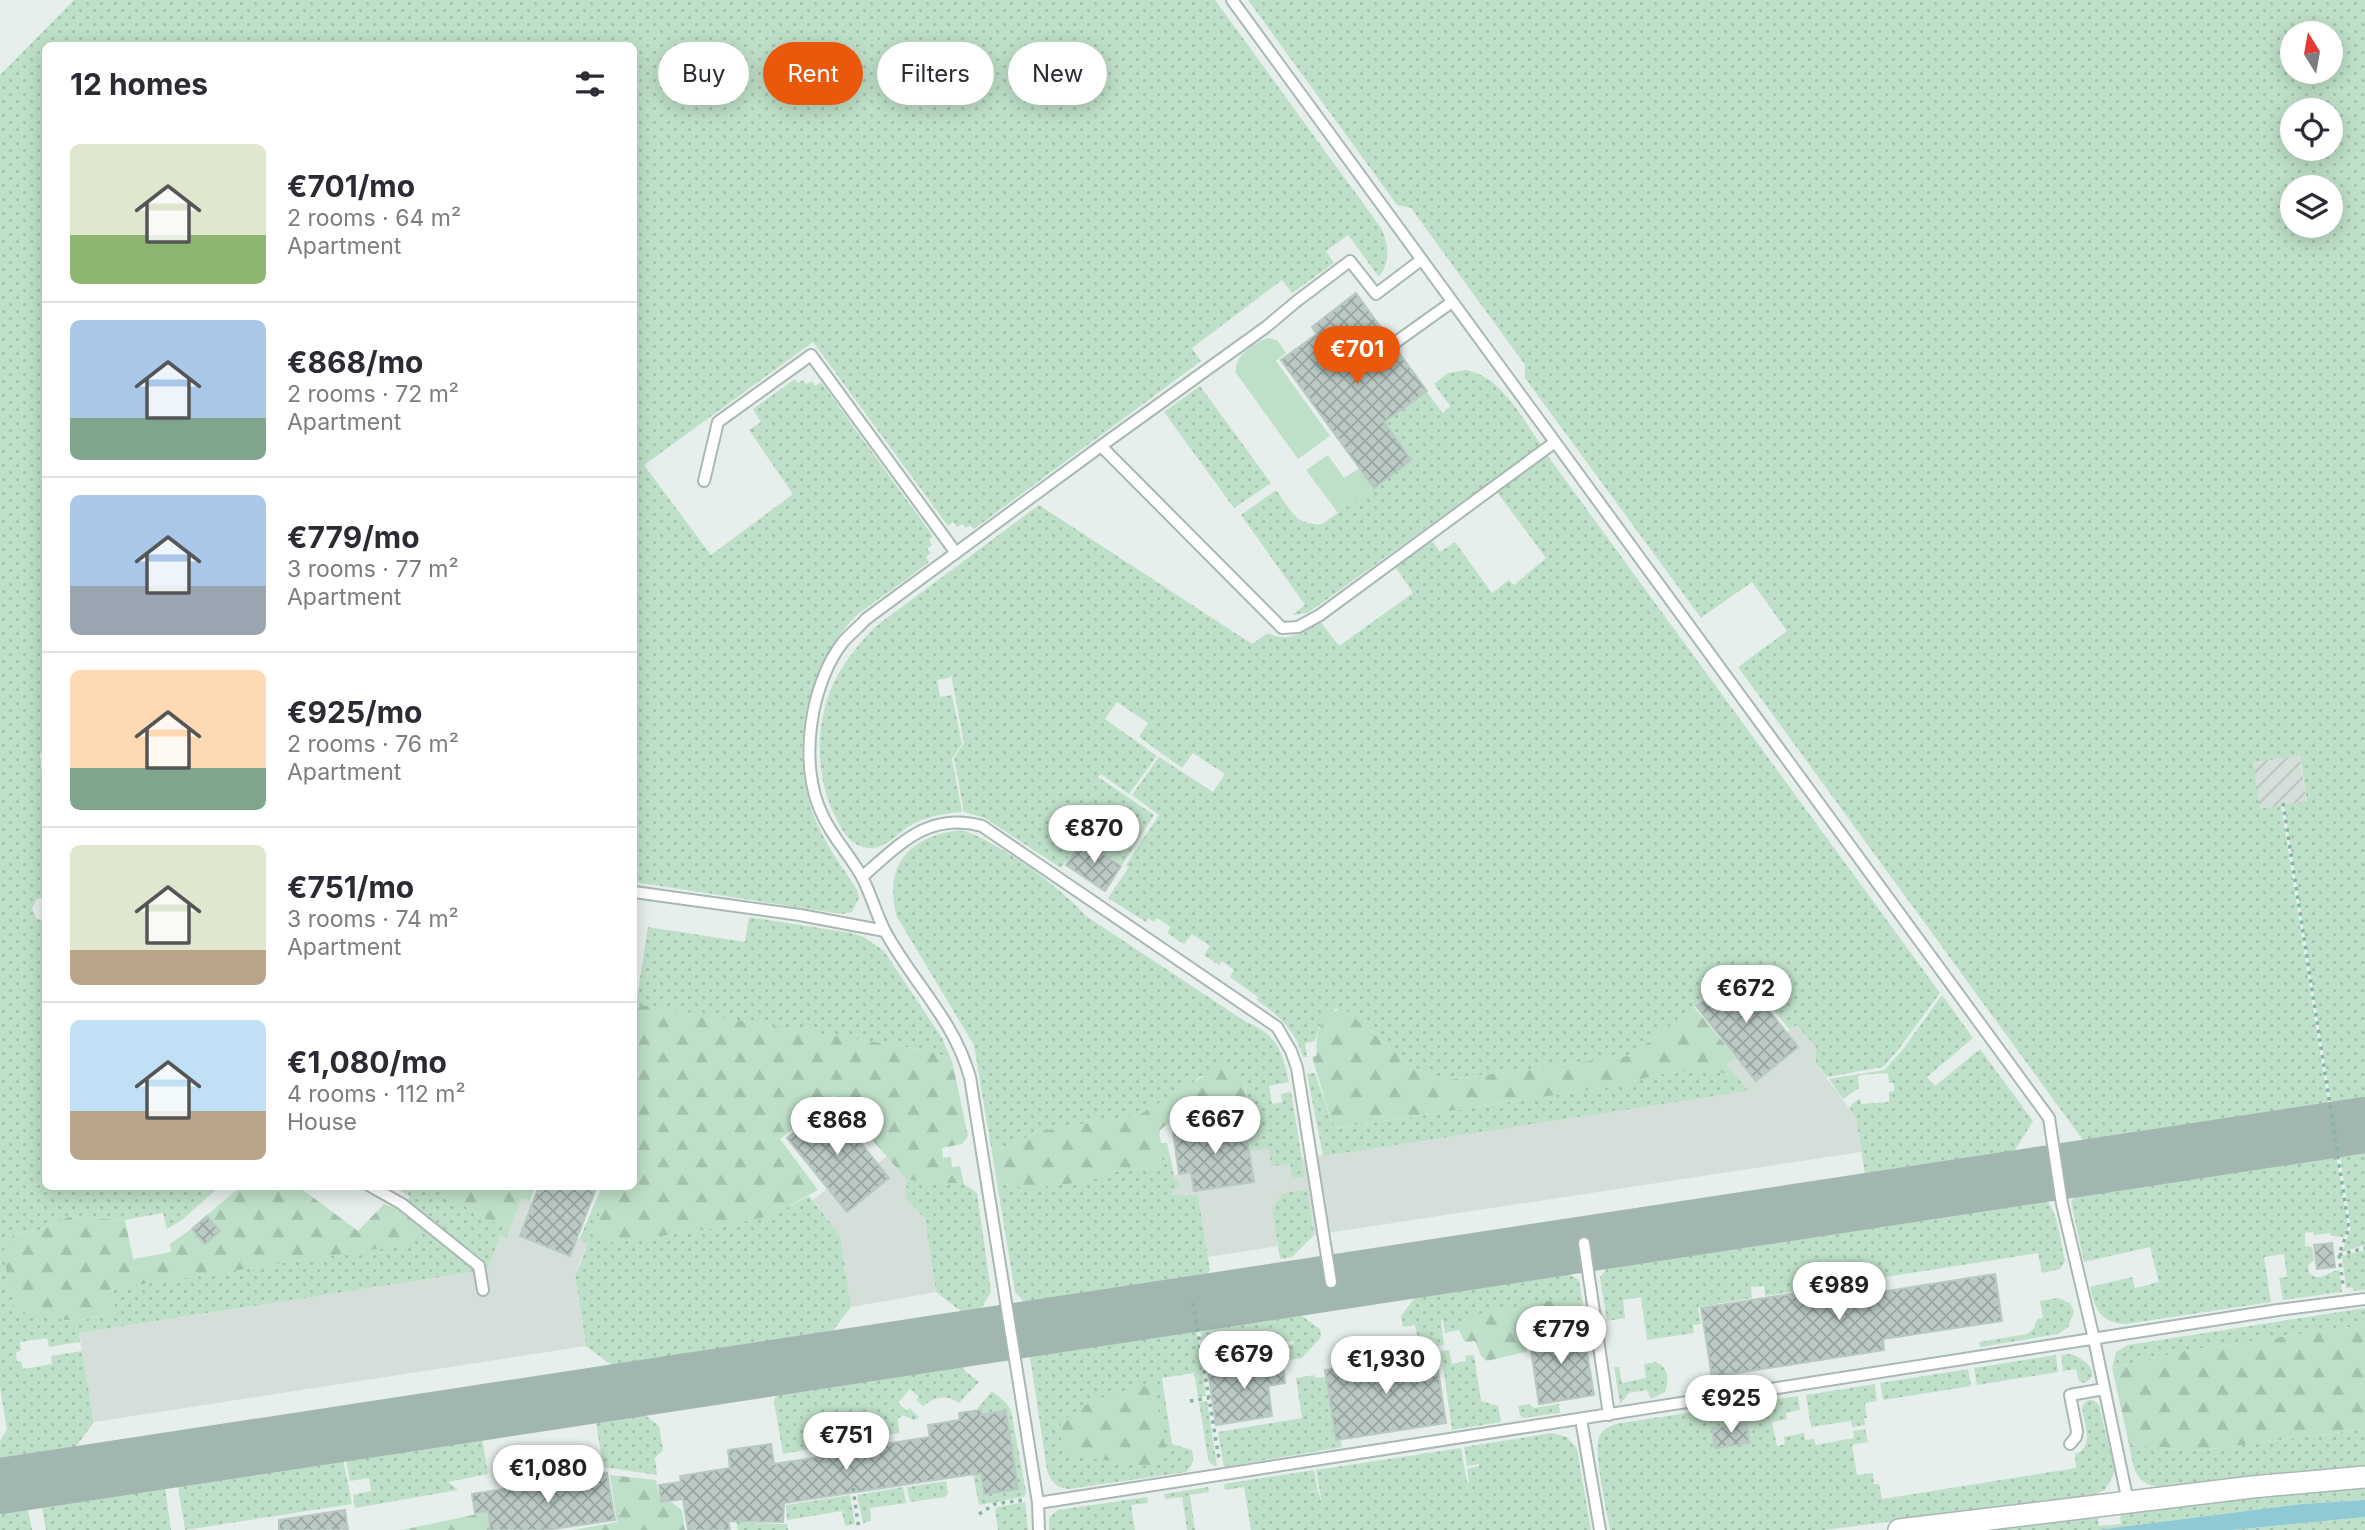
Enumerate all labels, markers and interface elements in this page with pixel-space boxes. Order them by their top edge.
north arrow [2280,21,2343,84]
map controls [2280,21,2343,238]
chip: Buy [658,42,749,105]
chip: Rent [763,42,863,105]
chip: Filters [877,42,994,105]
chip: New [1008,42,1107,105]
icon: filters [571,65,609,103]
text: 12 homes [70,66,208,102]
button: locate [2280,98,2343,161]
text: €701/mo [287,168,415,204]
icon: home [126,172,210,256]
button: layers [2280,175,2343,238]
text: 2 rooms · 64 m² [287,204,461,232]
text: Apartment [287,232,401,260]
pin: €701 [1316,326,1398,386]
text: €701 [1330,335,1384,363]
text: €868/mo [287,344,424,380]
icon: home [126,348,210,432]
text: 2 rooms · 72 m² [287,380,459,408]
text: Apartment [287,408,401,436]
text: €779/mo [287,519,420,555]
icon: home [126,523,210,607]
text: 3 rooms · 77 m² [287,555,459,583]
text: Apartment [287,583,401,611]
text: €925/mo [287,694,423,730]
icon: home [126,698,210,782]
text: 2 rooms · 76 m² [287,730,459,758]
text: Apartment [287,758,401,786]
pin: €870 [1053,806,1135,865]
text: €870 [1064,814,1124,842]
text: €751/mo [287,869,414,905]
icon: home [126,873,210,957]
text: 3 rooms · 74 m² [287,905,459,933]
text: Apartment [287,933,401,961]
pin: €672 [1705,965,1787,1025]
text: €672 [1717,974,1775,1002]
text: €1,080/mo [287,1044,447,1080]
icon: home [126,1048,210,1132]
text: 4 rooms · 112 m² [287,1080,466,1108]
pin: €667 [1174,1096,1256,1156]
pin: €868 [796,1098,878,1157]
text: €667 [1186,1105,1245,1133]
text: €868 [807,1106,867,1134]
text: House [287,1108,357,1136]
pin: €989 [1798,1262,1880,1322]
text: €989 [1809,1271,1869,1299]
pin: €779 [1520,1306,1602,1366]
text: €779 [1532,1315,1590,1343]
pin: €679 [1203,1332,1285,1391]
pin: €1,930 [1329,1336,1443,1396]
text: €679 [1215,1340,1273,1368]
text: €1,930 [1347,1345,1425,1373]
pin: €925 [1690,1376,1772,1435]
text: €925 [1701,1384,1761,1412]
pin: €751 [805,1412,887,1472]
text: €751 [819,1421,873,1449]
pin: €1,080 [491,1446,605,1505]
text: €1,080 [509,1454,587,1482]

